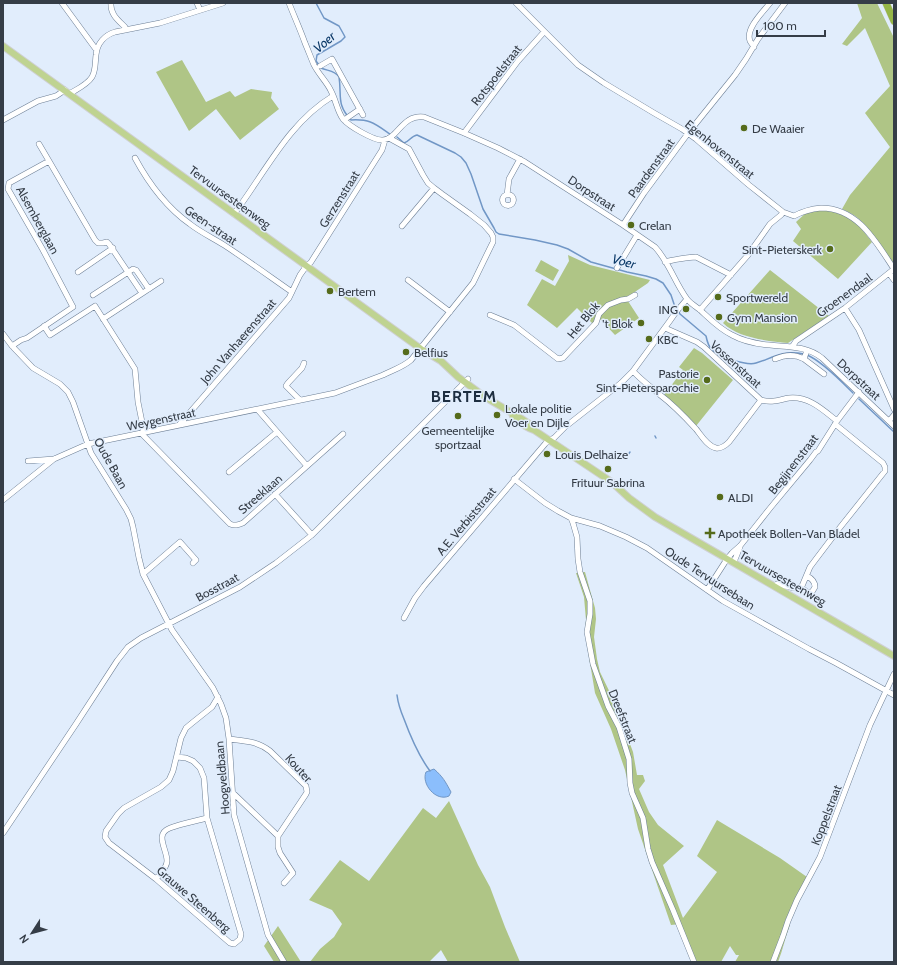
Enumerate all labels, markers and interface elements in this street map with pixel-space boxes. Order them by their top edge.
scale bar [757,12,825,38]
text: 100 m [763,18,797,33]
water label: Voer [310,27,339,56]
street label: Rotspoelstraat [468,42,524,108]
street label: Egenhovenstraat [682,116,758,182]
place label: De Waaier [752,121,805,136]
marker: De Waaier [739,123,749,133]
street label: Paardenstraat [624,135,678,201]
street label: Tervuursesteenweg [186,162,275,232]
street label: Gerzenstraat [316,168,362,230]
street label: Dorpstraat [565,172,619,214]
street label: Alsemberglaan [13,183,63,257]
street label: Geen-straat [182,202,240,248]
place label: Crelan [639,218,672,233]
marker: Crelan [626,220,636,230]
place label: Sint-Pieterskerk [742,242,823,257]
marker: Sint-Pieterskerk [825,244,835,254]
water label: Voer [610,250,639,272]
street label: Groenendaal [813,270,875,320]
place label: Bertem [338,284,376,299]
marker: Bertem [325,286,335,296]
place label: Sportwereld [726,290,788,305]
marker: Sportwereld [713,292,723,302]
street label: John Vanhaerenstraat [196,295,279,387]
street label: Het Blok [564,298,603,341]
place label: ING [658,302,678,317]
marker: ING [681,304,691,314]
place label: Gym Mansion [727,310,797,325]
marker: Gym Mansion [714,312,724,322]
place label: 't Blok [602,316,634,331]
marker: 't Blok [636,318,646,328]
place label: KBC [657,332,678,347]
marker: KBC [644,334,654,344]
street label: Vossenstraat [707,337,765,391]
place label: Belfius [414,345,448,360]
marker: Belfius [401,347,411,357]
street label: Dorpstraat [834,355,884,403]
place label: Pastorie Sint-Pietersparochie [596,366,699,395]
marker: Pastorie Sint-Pietersparochie [702,375,712,385]
district label: BERTEM [431,387,497,406]
place label: Lokale politie Voer en Dijle [505,401,572,430]
street label: Weygenstraat [125,404,197,434]
marker: Lokale politie Voer en Dijle [492,410,502,420]
marker: Gemeentelijke sportzaal [453,411,463,421]
place label: Gemeentelijke sportzaal [422,423,494,452]
street label: Begijnenstraat [765,431,821,497]
street label: Oude Baan [91,435,131,492]
place label: Louis Delhaize [555,447,628,462]
marker: Louis Delhaize [542,449,552,459]
marker: Frituur Sabrina [603,464,613,474]
street label: Streeklaan [235,471,285,517]
place label: Frituur Sabrina [571,475,645,490]
street label: A.E. Verbiststraat [433,484,499,558]
place label: ALDI [728,490,753,505]
marker: ALDI [715,492,725,502]
place label: Apotheek Bollen-Van Bladel [718,526,860,541]
marker: Apotheek Bollen-Van Bladel [705,528,715,538]
street label: Oude Tervuursebaan [662,543,758,613]
street label: Tervuursesteenweg [737,547,830,609]
street label: Bosstraat [193,569,241,605]
street label: Dreefstraat [605,687,641,745]
street label: Hoogveldbaan [211,740,233,815]
street label: Kouter [282,751,316,786]
street label: Koppelstraat [808,783,844,847]
street label: Grauwe Steenberg [154,863,235,936]
north arrow [12,913,52,953]
text: N [16,932,32,946]

